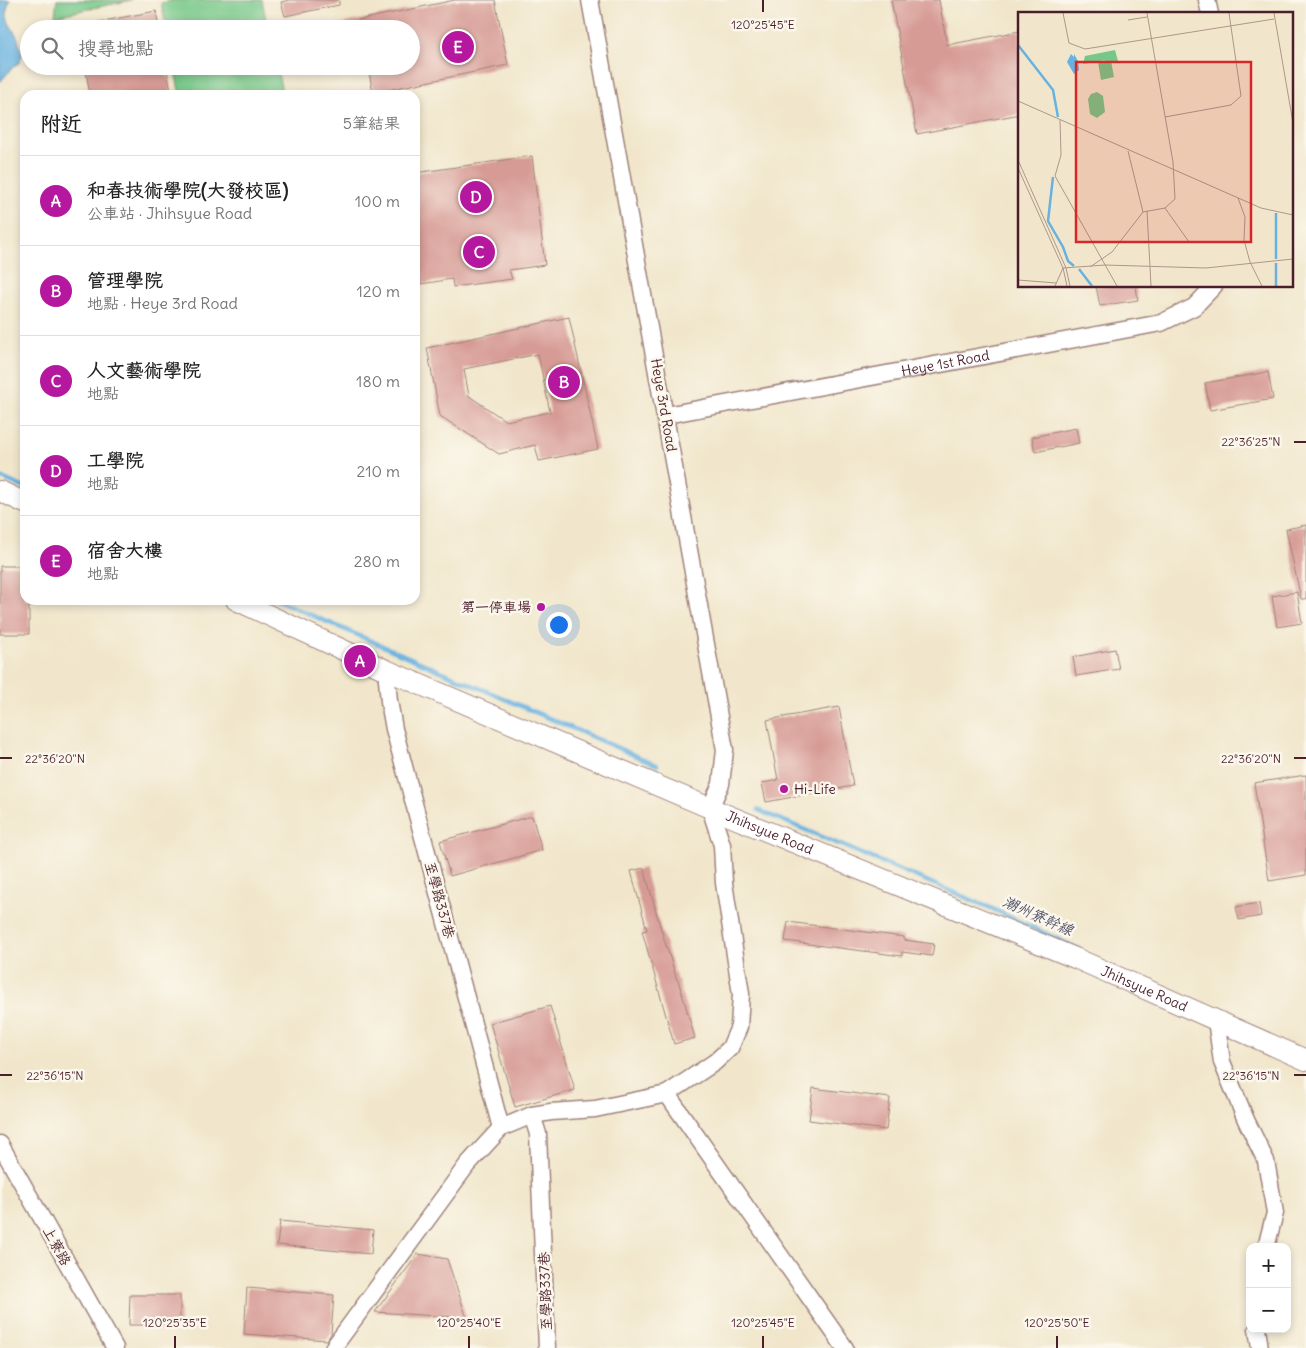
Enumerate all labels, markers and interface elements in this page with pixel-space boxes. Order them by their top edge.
inset map [1018,12,1294,288]
text: 120°25'45"E [731,17,795,32]
search box [20,20,420,75]
pin: E [442,28,474,66]
icon: search [38,34,66,62]
text: 搜尋地點 [78,36,154,60]
text: 附近 [40,110,82,137]
text: 5筆結果 [343,113,400,133]
text: 和春技術學院(大發校區) [87,178,289,202]
pin: D [460,178,492,216]
text: A [51,191,61,211]
text: 100 m [355,191,400,211]
text: 公車站 · Jhihsyue Road [87,203,252,223]
pin: C [463,233,495,271]
text: 管理學院 [87,268,163,292]
text: B [51,281,61,301]
text: 120 m [357,281,400,301]
text: 地點 · Heye 3rd Road [87,293,238,313]
street label: Heye 1st Road [900,346,991,380]
street label: Heye 3rd Road [647,357,681,453]
text: 人文藝術學院 [87,358,201,382]
pin: B [548,363,580,401]
text: C [51,371,61,391]
text: 180 m [356,371,400,391]
text: 地點 [87,383,119,403]
text: 22°36'25"N [1221,434,1281,449]
text: 工學院 [87,448,144,472]
text: D [50,461,62,481]
text: 210 m [357,461,400,481]
text: 地點 [87,473,119,493]
text: 宿舍大樓 [87,538,163,562]
text: E [51,551,61,571]
text: 280 m [354,551,400,571]
text: 地點 [87,563,119,583]
place label: 第一停車場 [461,598,531,616]
marker: 第一停車場 [535,601,547,613]
your location [546,612,572,638]
pin: A [344,642,376,680]
text: 22°36'20"N [25,751,85,766]
text: 22°36'20"N [1221,751,1281,766]
place label: Hi-Life [794,780,836,798]
marker: Hi-Life [778,783,790,795]
street label: Jhihsyue Road [723,806,816,858]
street label: 至學路337巷 [421,860,459,941]
water label: 潮州寮幹線 [1000,892,1077,940]
street label: Jhihsyue Road [1098,962,1190,1016]
text: 22°36'15"N [26,1068,84,1083]
text: 22°36'15"N [1222,1068,1280,1083]
street label: 上寮路 [39,1223,75,1269]
map controls [1246,1243,1291,1333]
button: + [1246,1243,1291,1288]
street label: 至學路337巷 [535,1250,555,1331]
button: − [1246,1288,1291,1333]
text: 120°25'35"E [143,1315,207,1330]
text: 120°25'40"E [437,1315,501,1330]
text: 120°25'45"E [731,1315,795,1330]
text: 120°25'50"E [1025,1315,1089,1330]

